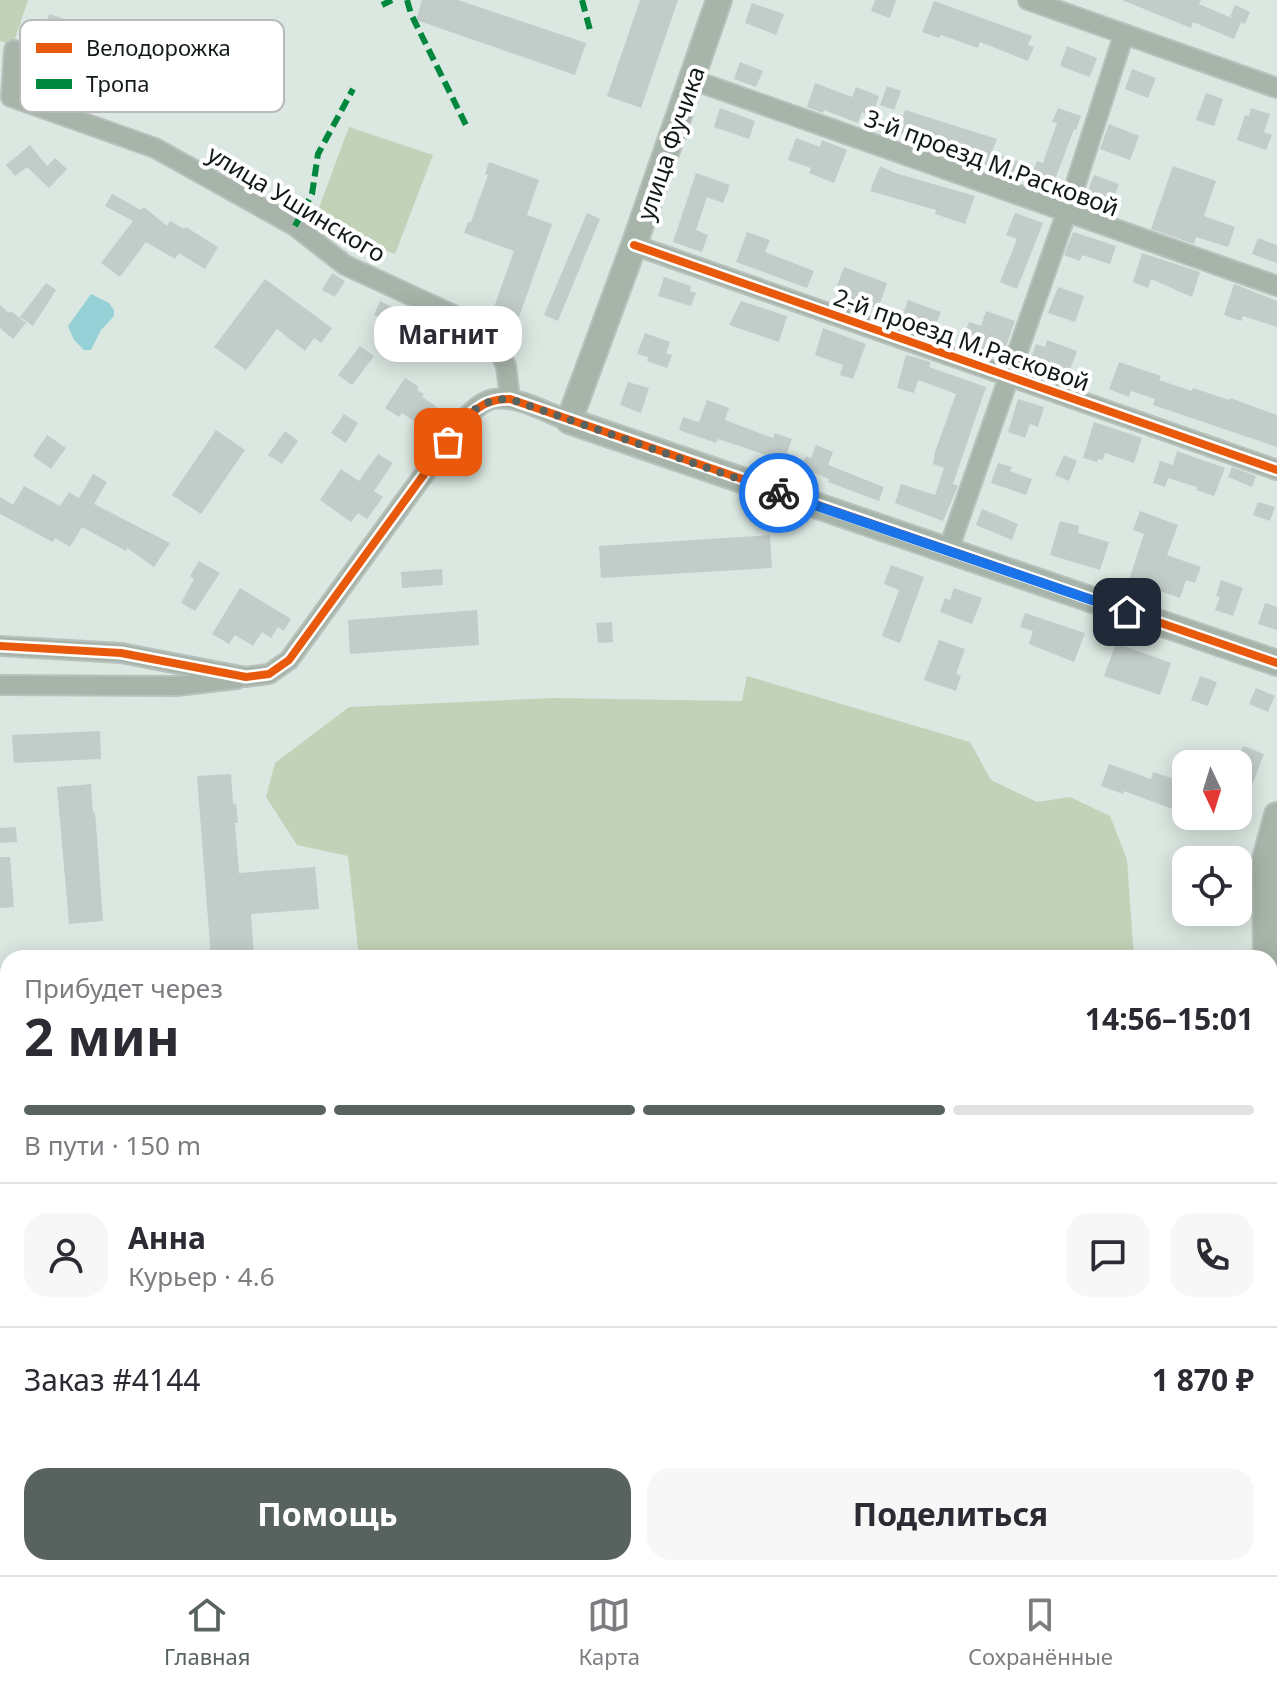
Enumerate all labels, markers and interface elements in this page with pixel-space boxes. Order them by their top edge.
legend [20,20,284,112]
text: Велодорожка [86,32,231,62]
street label: улица Фучика [628,62,712,224]
text: Тропа [86,68,150,98]
street label: 3-й проезд М.Расковой [860,101,1124,223]
street label: улица Ушинского [202,137,392,269]
street label: 2-й проезд М.Расковой [830,280,1094,398]
callout: Магнит [374,306,522,362]
text: Магнит [398,316,498,352]
pin [414,408,482,476]
icon: bag [426,420,470,464]
courier [739,453,819,533]
icon: bike [757,471,801,515]
pin [1093,578,1161,646]
icon: home [1105,590,1149,634]
north arrow [1172,750,1252,830]
map controls [1172,750,1252,926]
button: locate [1172,846,1252,926]
text: Прибудет через [24,970,223,1006]
text: 14:56–15:01 [1085,998,1254,1039]
text: 2 мин [24,1000,180,1071]
text: В пути · 150 m [24,1127,201,1163]
button: person [24,1213,108,1297]
button: chat [1066,1213,1150,1297]
button: phone [1170,1213,1254,1297]
text: Анна [128,1217,206,1258]
text: Курьер · 4.6 [128,1258,275,1294]
text: Заказ #4144 [24,1359,200,1400]
text: 1 870 ₽ [1152,1359,1254,1400]
button: Помощь [24,1468,631,1560]
button: Поделиться [647,1468,1254,1560]
tab: Главная [164,1593,251,1671]
tab: Карта [579,1593,640,1671]
tab: Сохранённые [968,1593,1113,1671]

